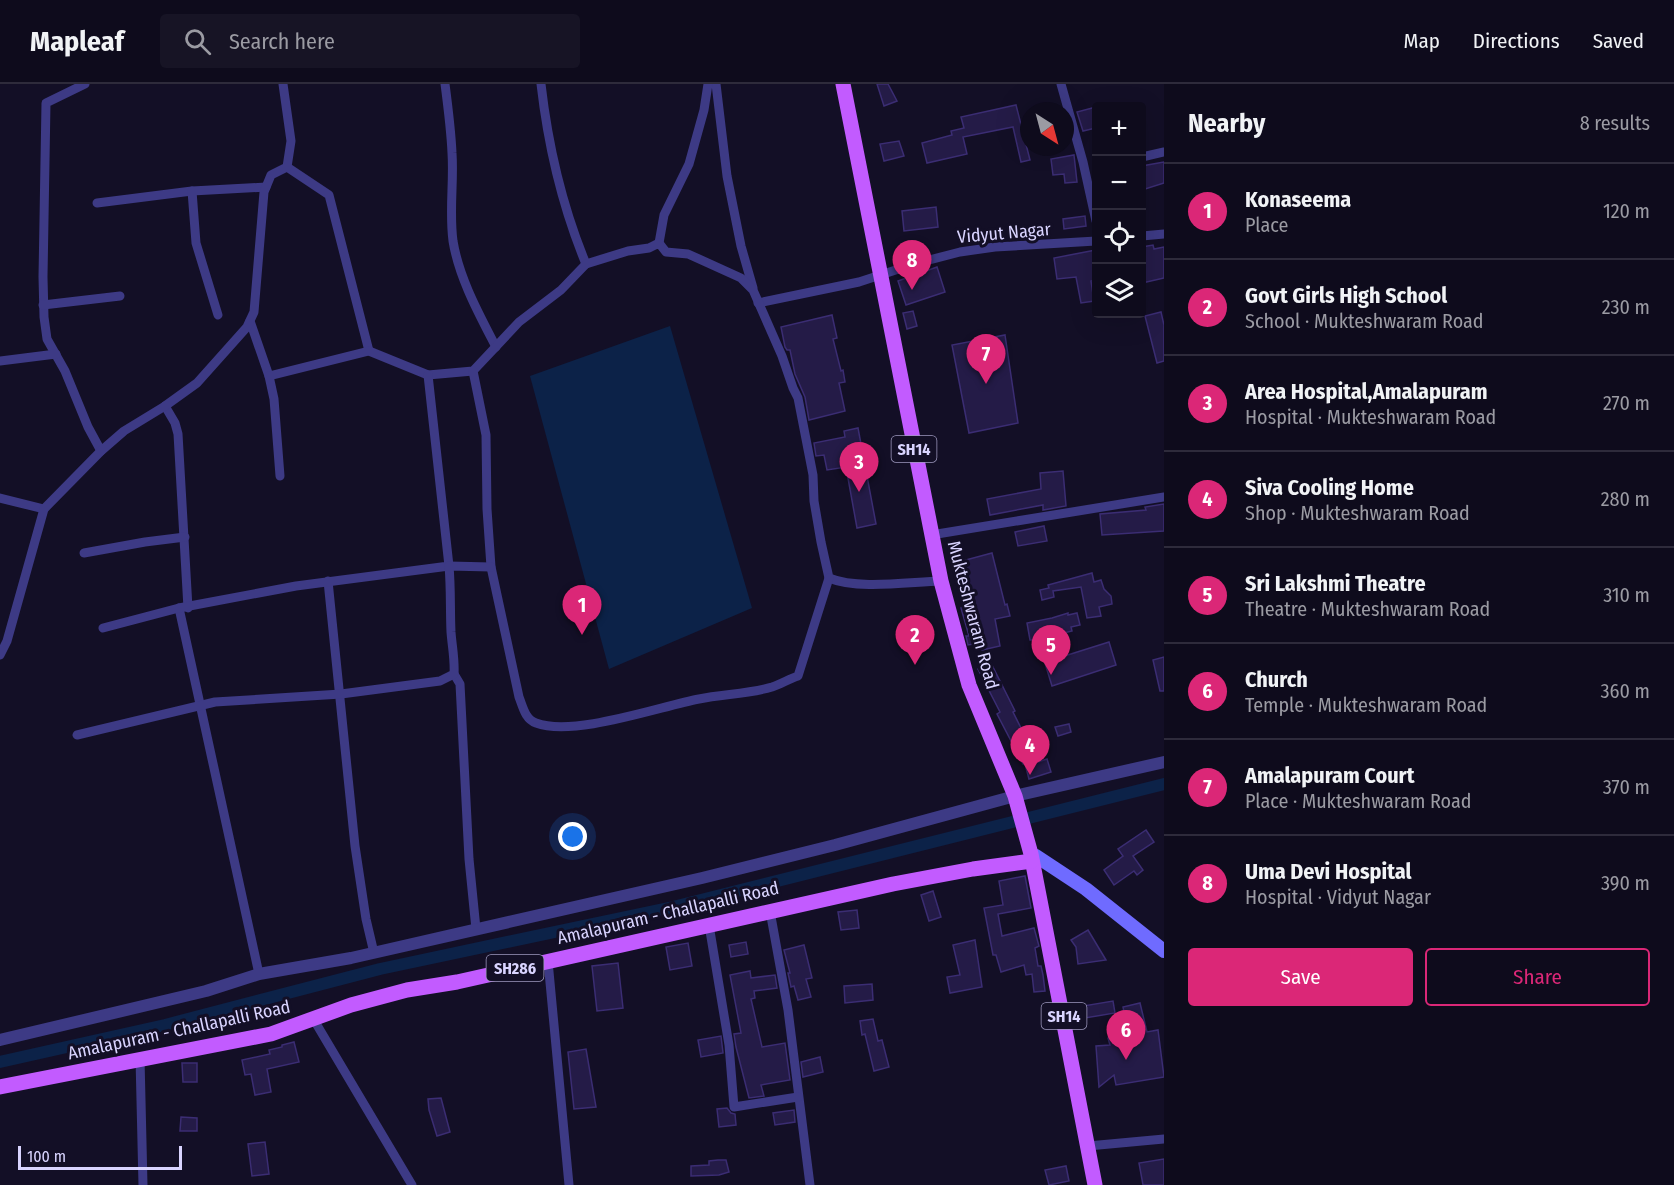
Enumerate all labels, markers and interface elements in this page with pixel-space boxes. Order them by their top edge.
search box [160,14,580,68]
text: Mapleaf [30,25,124,58]
icon: search [181,25,214,58]
text: Search here [229,28,335,55]
text: Map [1403,28,1440,54]
text: Directions [1473,28,1560,54]
text: Saved [1593,28,1644,54]
north arrow [1020,102,1074,156]
map controls [1092,102,1146,318]
button: + [1092,102,1146,156]
text: Nearby [1188,108,1265,139]
text: 8 results [1580,111,1650,135]
button: − [1092,156,1146,210]
text: Konaseema [1245,186,1351,213]
text: 1 [1203,199,1212,223]
text: 120 m [1603,199,1650,223]
button: locate [1092,210,1146,264]
text: Place [1245,213,1288,237]
street label: Vidyut Nagar [956,218,1052,248]
pin: 8 [892,240,932,290]
button: layers [1092,264,1146,318]
text: Govt Girls High School [1245,282,1447,309]
text: 2 [1203,295,1212,319]
text: 230 m [1602,295,1650,319]
text: School · Mukteshwaram Road [1245,309,1484,333]
pin: 7 [966,334,1006,384]
text: Area Hospital,Amalapuram [1245,378,1488,405]
text: 3 [1203,391,1212,415]
text: 270 m [1603,391,1650,415]
text: Hospital · Mukteshwaram Road [1245,405,1496,429]
road number: SH14 [892,436,936,462]
pin: 3 [840,442,878,492]
text: Siva Cooling Home [1245,474,1414,501]
text: 4 [1202,487,1213,511]
text: 280 m [1601,487,1650,511]
text: Shop · Mukteshwaram Road [1245,501,1470,525]
street label: Mukteshwaram Road [943,538,1003,692]
text: Sri Lakshmi Theatre [1245,570,1426,597]
text: 5 [1203,583,1212,607]
text: 310 m [1603,583,1650,607]
pin: 1 [562,586,602,635]
text: Theatre · Mukteshwaram Road [1245,597,1490,621]
pin: 2 [896,616,934,665]
pin: 5 [1032,626,1070,675]
text: Church [1245,666,1308,693]
text: 6 [1202,679,1213,703]
text: 360 m [1601,679,1650,703]
text: Temple · Mukteshwaram Road [1245,693,1487,717]
pin: 4 [1010,726,1050,775]
text: Amalapuram Court [1245,762,1414,789]
text: 7 [1203,775,1212,799]
text: 370 m [1603,775,1650,799]
text: Place · Mukteshwaram Road [1245,789,1471,813]
your location [558,822,587,851]
text: Uma Devi Hospital [1245,858,1411,885]
text: 8 [1202,871,1213,895]
text: 390 m [1601,871,1650,895]
street label: Amalapuram - Challapalli Road [555,877,781,949]
text: Hospital · Vidyut Nagar [1245,885,1431,909]
button: Save [1188,948,1413,1006]
button: Share [1425,948,1650,1006]
road number: SH286 [486,955,544,981]
street label: Amalapuram - Challapalli Road [66,996,292,1064]
road number: SH14 [1042,1003,1086,1029]
pin: 6 [1106,1010,1146,1060]
scale bar [18,1143,182,1170]
text: 100 m [27,1147,66,1166]

